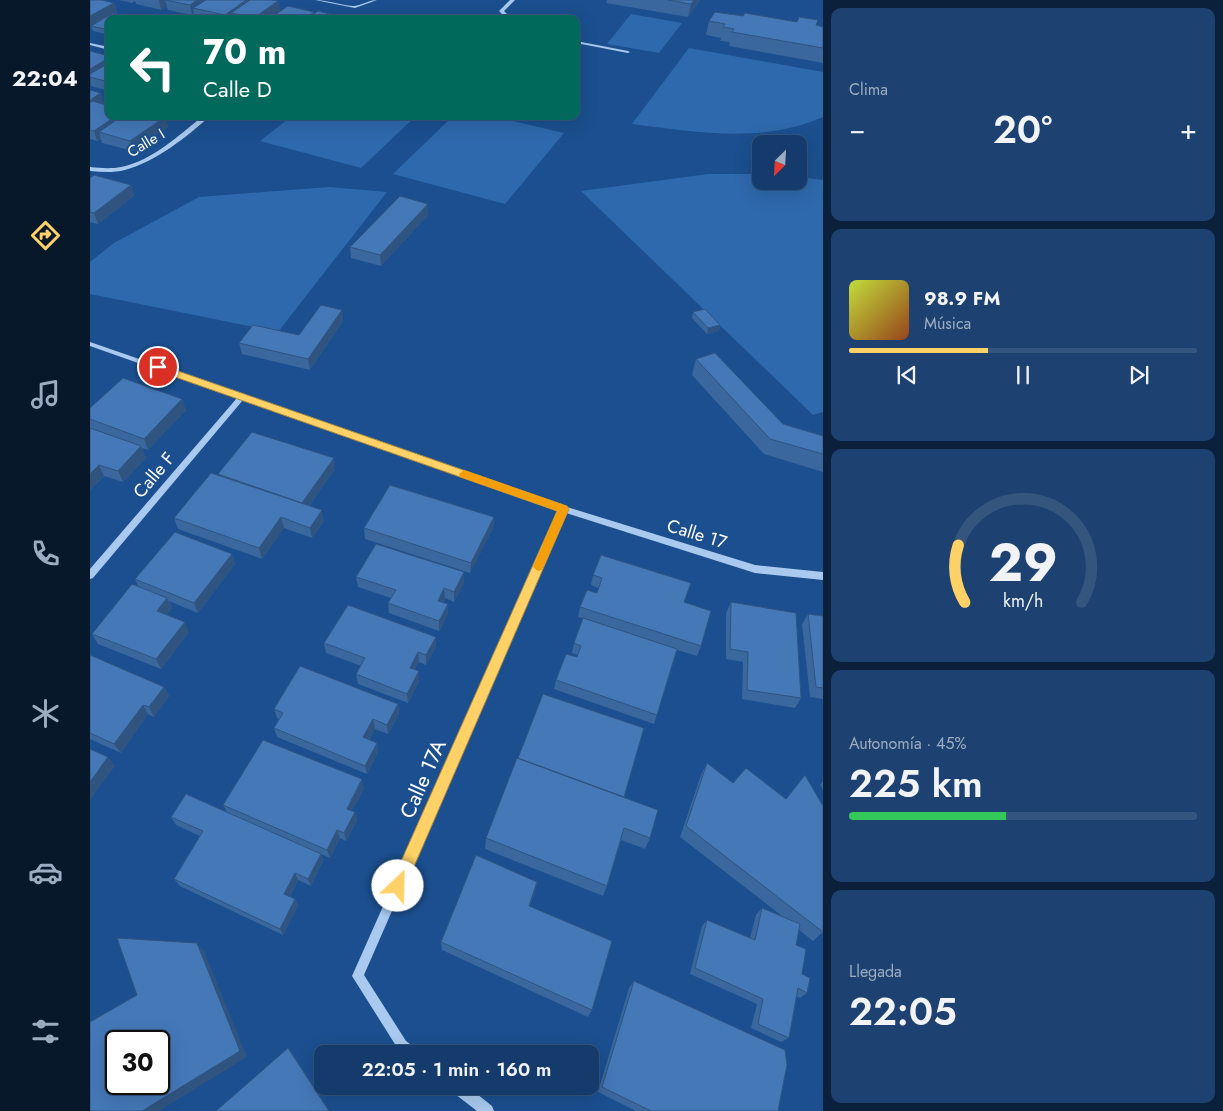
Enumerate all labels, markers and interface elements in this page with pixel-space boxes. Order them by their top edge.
text: 70 m [203,27,286,77]
icon: left [120,35,185,100]
text: 22:04 [12,62,78,94]
text: Calle D [203,73,272,105]
text: Clima [849,78,888,101]
text: 20° [993,102,1052,157]
text: − [849,109,866,150]
text: + [1180,109,1197,150]
street label: Calle I [123,123,169,163]
north arrow [752,135,808,190]
map controls [752,135,807,190]
icon: directions [28,218,63,253]
text: 98.9 FM [924,285,1000,312]
text: Música [924,312,971,335]
pin [137,346,179,388]
icon: arrive [144,353,172,381]
icon: previous [893,361,921,389]
icon: pause [1009,361,1037,389]
icon: next [1125,361,1153,389]
icon: music [28,377,63,412]
street label: Calle F [127,446,181,504]
street label: Calle 17 [664,513,731,556]
text: 29 [989,525,1057,601]
icon: phone [28,536,63,571]
text: km/h [1003,588,1043,614]
icon: climate [28,696,63,731]
text: Autonomía · 45% [849,732,966,755]
street label: Calle 17A [392,735,454,823]
text: 225 km [849,756,983,811]
icon: car [28,855,63,890]
position arrow [371,859,423,911]
text: Llegada [849,960,902,983]
text: 22:05 [849,984,957,1039]
icon: filters [28,1014,63,1049]
speed limit sign: 30 [105,1030,170,1095]
text: 22:05 · 1 min · 160 m [362,1056,551,1083]

